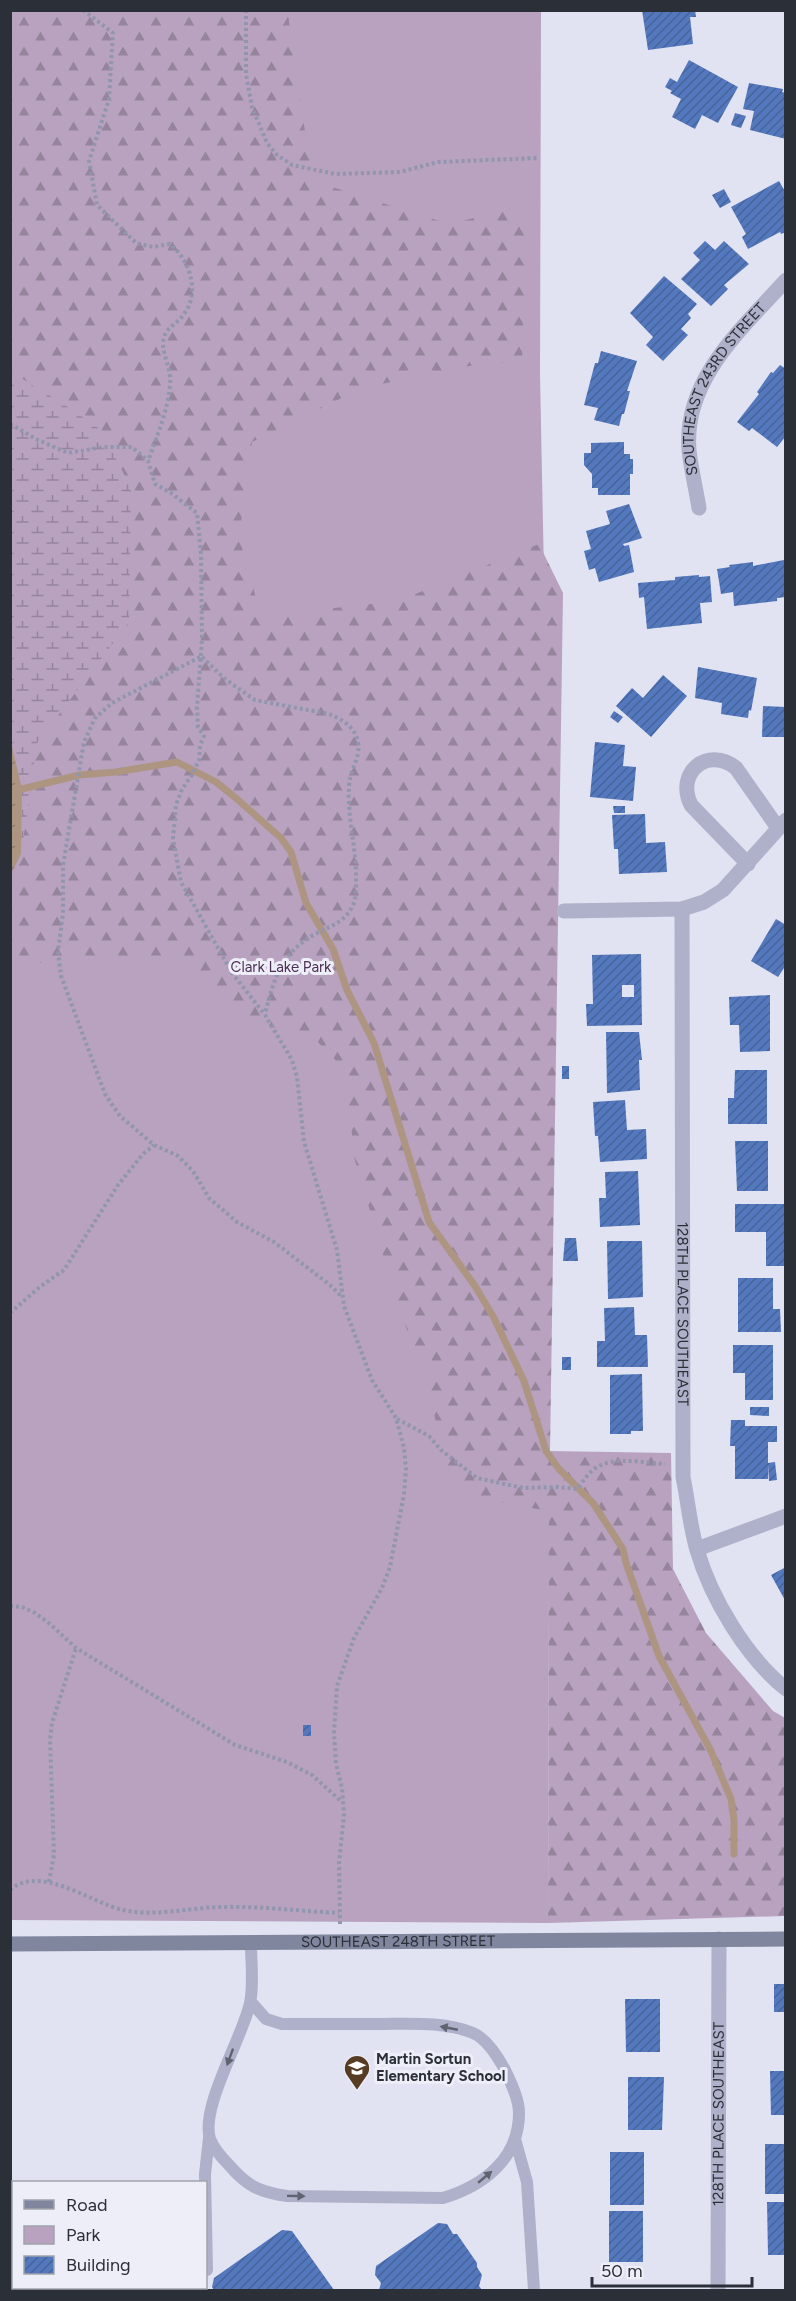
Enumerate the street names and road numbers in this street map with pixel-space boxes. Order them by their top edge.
street label: SOUTHEAST 243RD STREET [680,298,770,477]
street label: 128TH PLACE SOUTHEAST [674,1222,692,1407]
street label: SOUTHEAST 248TH STREET [301,1932,496,1951]
street label: 128TH PLACE SOUTHEAST [709,2021,728,2206]

